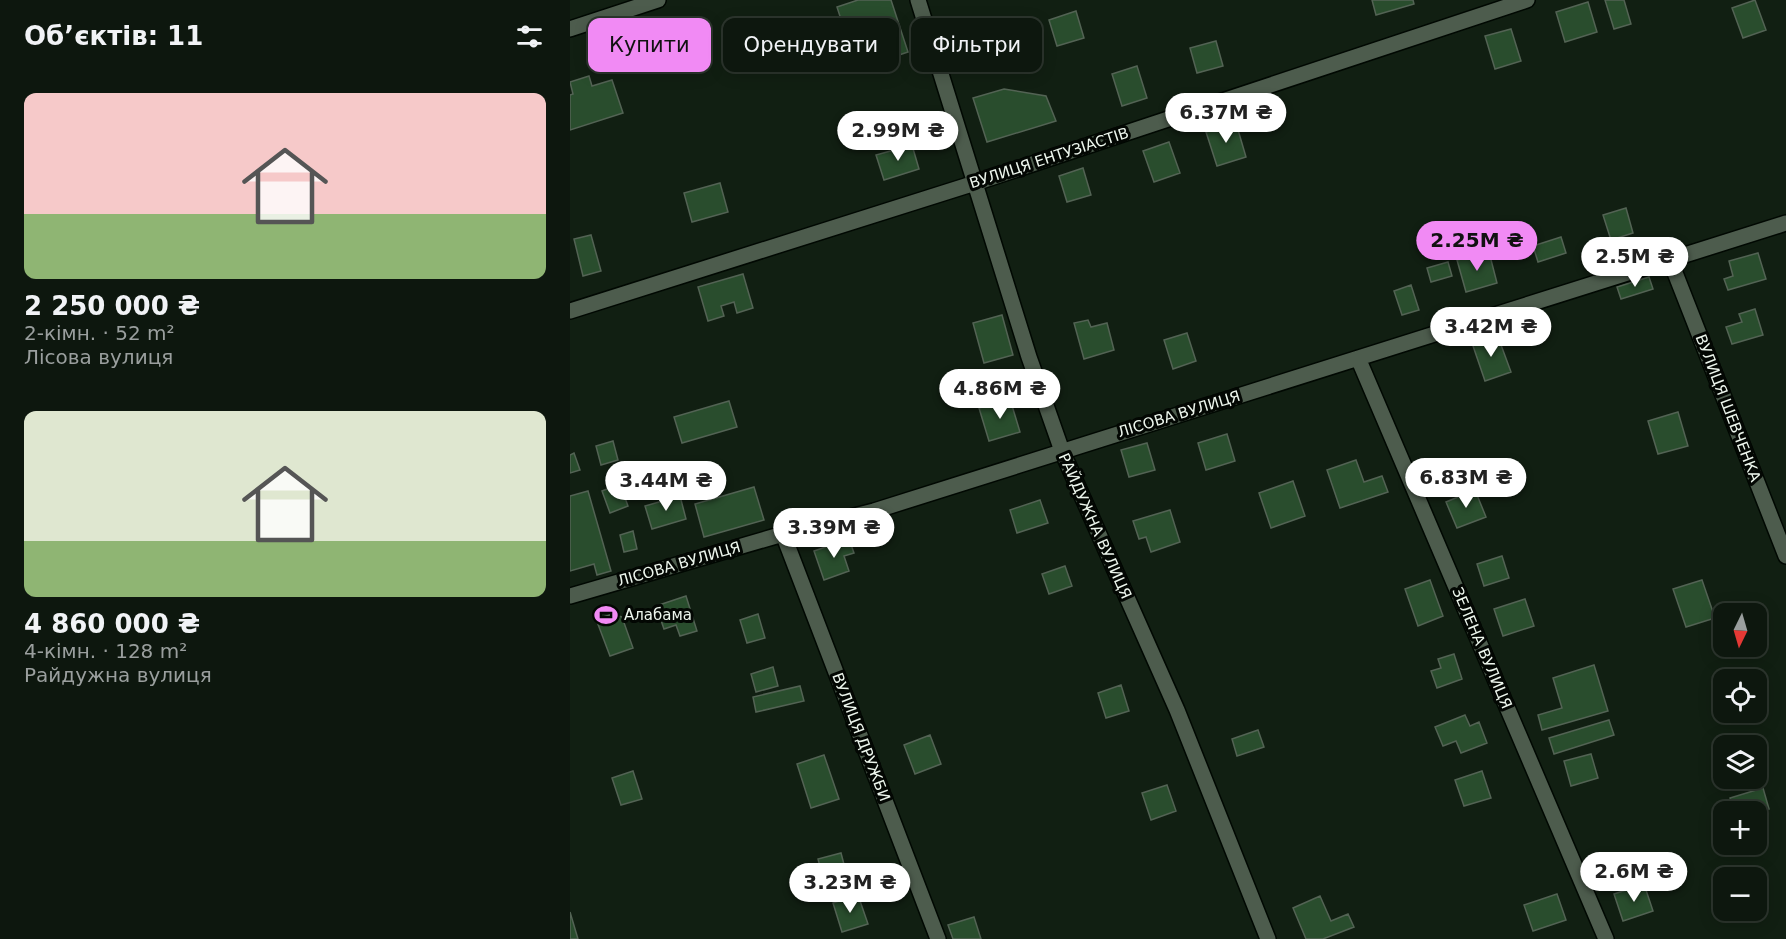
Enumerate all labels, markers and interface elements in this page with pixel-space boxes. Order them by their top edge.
chip: Купити [588,18,711,72]
chip: Орендувати [723,18,899,72]
chip: Фільтри [911,18,1042,72]
icon: filters [513,20,546,53]
text: Об’єктів: 11 [24,21,203,51]
pin: 6.37M ₴ [1171,93,1281,144]
text: 6.37M ₴ [1179,100,1273,124]
pin: 2.99M ₴ [843,111,953,162]
text: 2.99M ₴ [851,118,945,142]
street label: ВУЛИЦЯ ЕНТУЗІАСТІВ [967,124,1131,192]
icon: home [231,132,339,240]
pin: 2.25M ₴ [1422,221,1532,272]
text: 2.25M ₴ [1430,228,1524,252]
pin: 2.5M ₴ [1586,237,1684,288]
text: 2.5M ₴ [1595,244,1675,268]
text: 2 250 000 ₴ [24,291,200,321]
pin: 3.42M ₴ [1436,307,1546,358]
text: 3.42M ₴ [1444,314,1538,338]
text: 2-кімн. · 52 m² [24,321,174,345]
street label: ВУЛИЦЯ ШЕВЧЕНКА [1692,332,1765,485]
text: Лісова вулиця [24,345,173,369]
pin: 4.86M ₴ [945,369,1055,420]
text: 4.86M ₴ [953,376,1047,400]
street label: ЛІСОВА ВУЛИЦЯ [1115,387,1243,441]
icon: home [231,450,339,558]
street label: РАЙДУЖНА ВУЛИЦЯ [1055,450,1136,602]
pin: 6.83M ₴ [1411,458,1521,509]
pin: 3.44M ₴ [611,461,721,512]
text: 6.83M ₴ [1419,465,1513,489]
text: 3.44M ₴ [619,468,713,492]
pin: 3.39M ₴ [779,508,889,559]
text: 3.39M ₴ [787,515,881,539]
street label: ЛІСОВА ВУЛИЦЯ [615,538,743,590]
street label: ЗЕЛЕНА ВУЛИЦЯ [1448,585,1516,711]
sports icon: Алабама [593,602,619,628]
north arrow [1713,603,1767,657]
map controls [1713,603,1767,921]
place label: Алабама [624,606,692,624]
text: 4 860 000 ₴ [24,609,200,639]
text: 4-кімн. · 128 m² [24,639,187,663]
text: Райдужна вулиця [24,663,212,687]
button: locate [1713,669,1767,723]
street label: ВУЛИЦЯ ДРУЖБИ [828,670,894,804]
button: layers [1713,735,1767,789]
button: + [1713,801,1767,855]
pin: 2.6M ₴ [1585,852,1683,903]
text: 2.6M ₴ [1594,859,1674,883]
pin: 3.23M ₴ [795,863,905,914]
button: − [1713,867,1767,921]
text: 3.23M ₴ [803,870,897,894]

